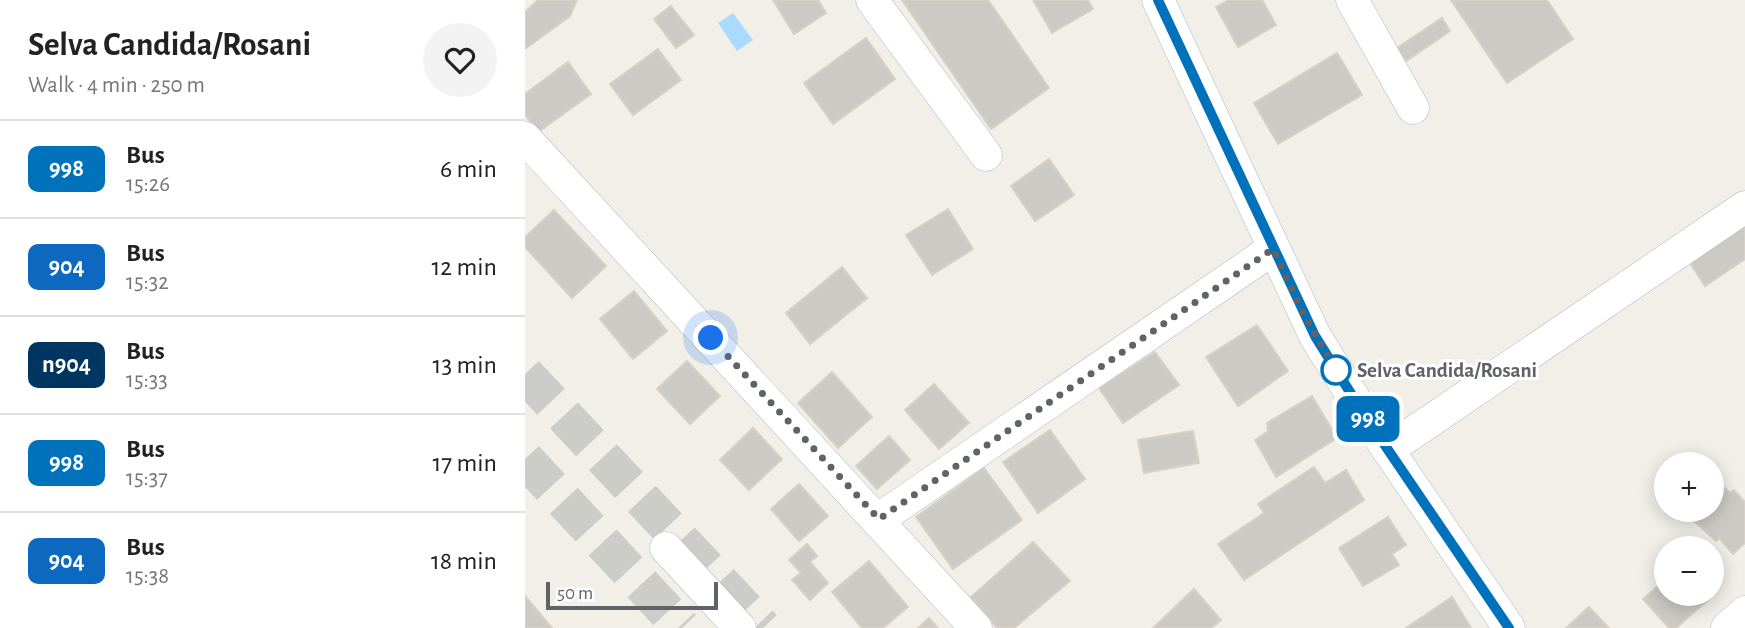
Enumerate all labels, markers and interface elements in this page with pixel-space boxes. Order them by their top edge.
button: heart [423,23,497,97]
text: Selva Candida/Rosani [28,29,311,62]
text: Walk · 4 min · 250 m [28,74,205,97]
text: Bus [126,142,165,168]
text: 6 min [440,156,497,182]
text: 998 [49,157,84,181]
text: 15:26 [126,173,170,196]
text: Bus [126,240,165,266]
text: 12 min [431,254,497,280]
text: 904 [48,255,85,279]
text: 15:32 [126,271,169,294]
your location [693,320,728,355]
text: Bus [126,338,165,364]
text: 13 min [433,352,497,378]
text: n904 [42,353,91,377]
marker: Selva Candida/Rosani [1321,355,1351,385]
place label: Selva Candida/Rosani [1357,360,1537,381]
text: 15:33 [126,369,168,392]
line badge: 998 [1328,396,1408,442]
text: 998 [1350,407,1386,431]
text: Bus [126,436,165,462]
text: 17 min [432,450,497,476]
text: 998 [49,451,84,475]
map controls [1654,452,1724,606]
button: + [1654,452,1724,522]
text: 15:37 [126,467,168,490]
text: Bus [126,534,165,560]
button: − [1654,536,1724,606]
text: 18 min [431,548,497,574]
text: 904 [48,549,85,573]
text: 15:38 [126,565,169,588]
scale bar [546,579,717,611]
text: 50 m [557,584,593,603]

